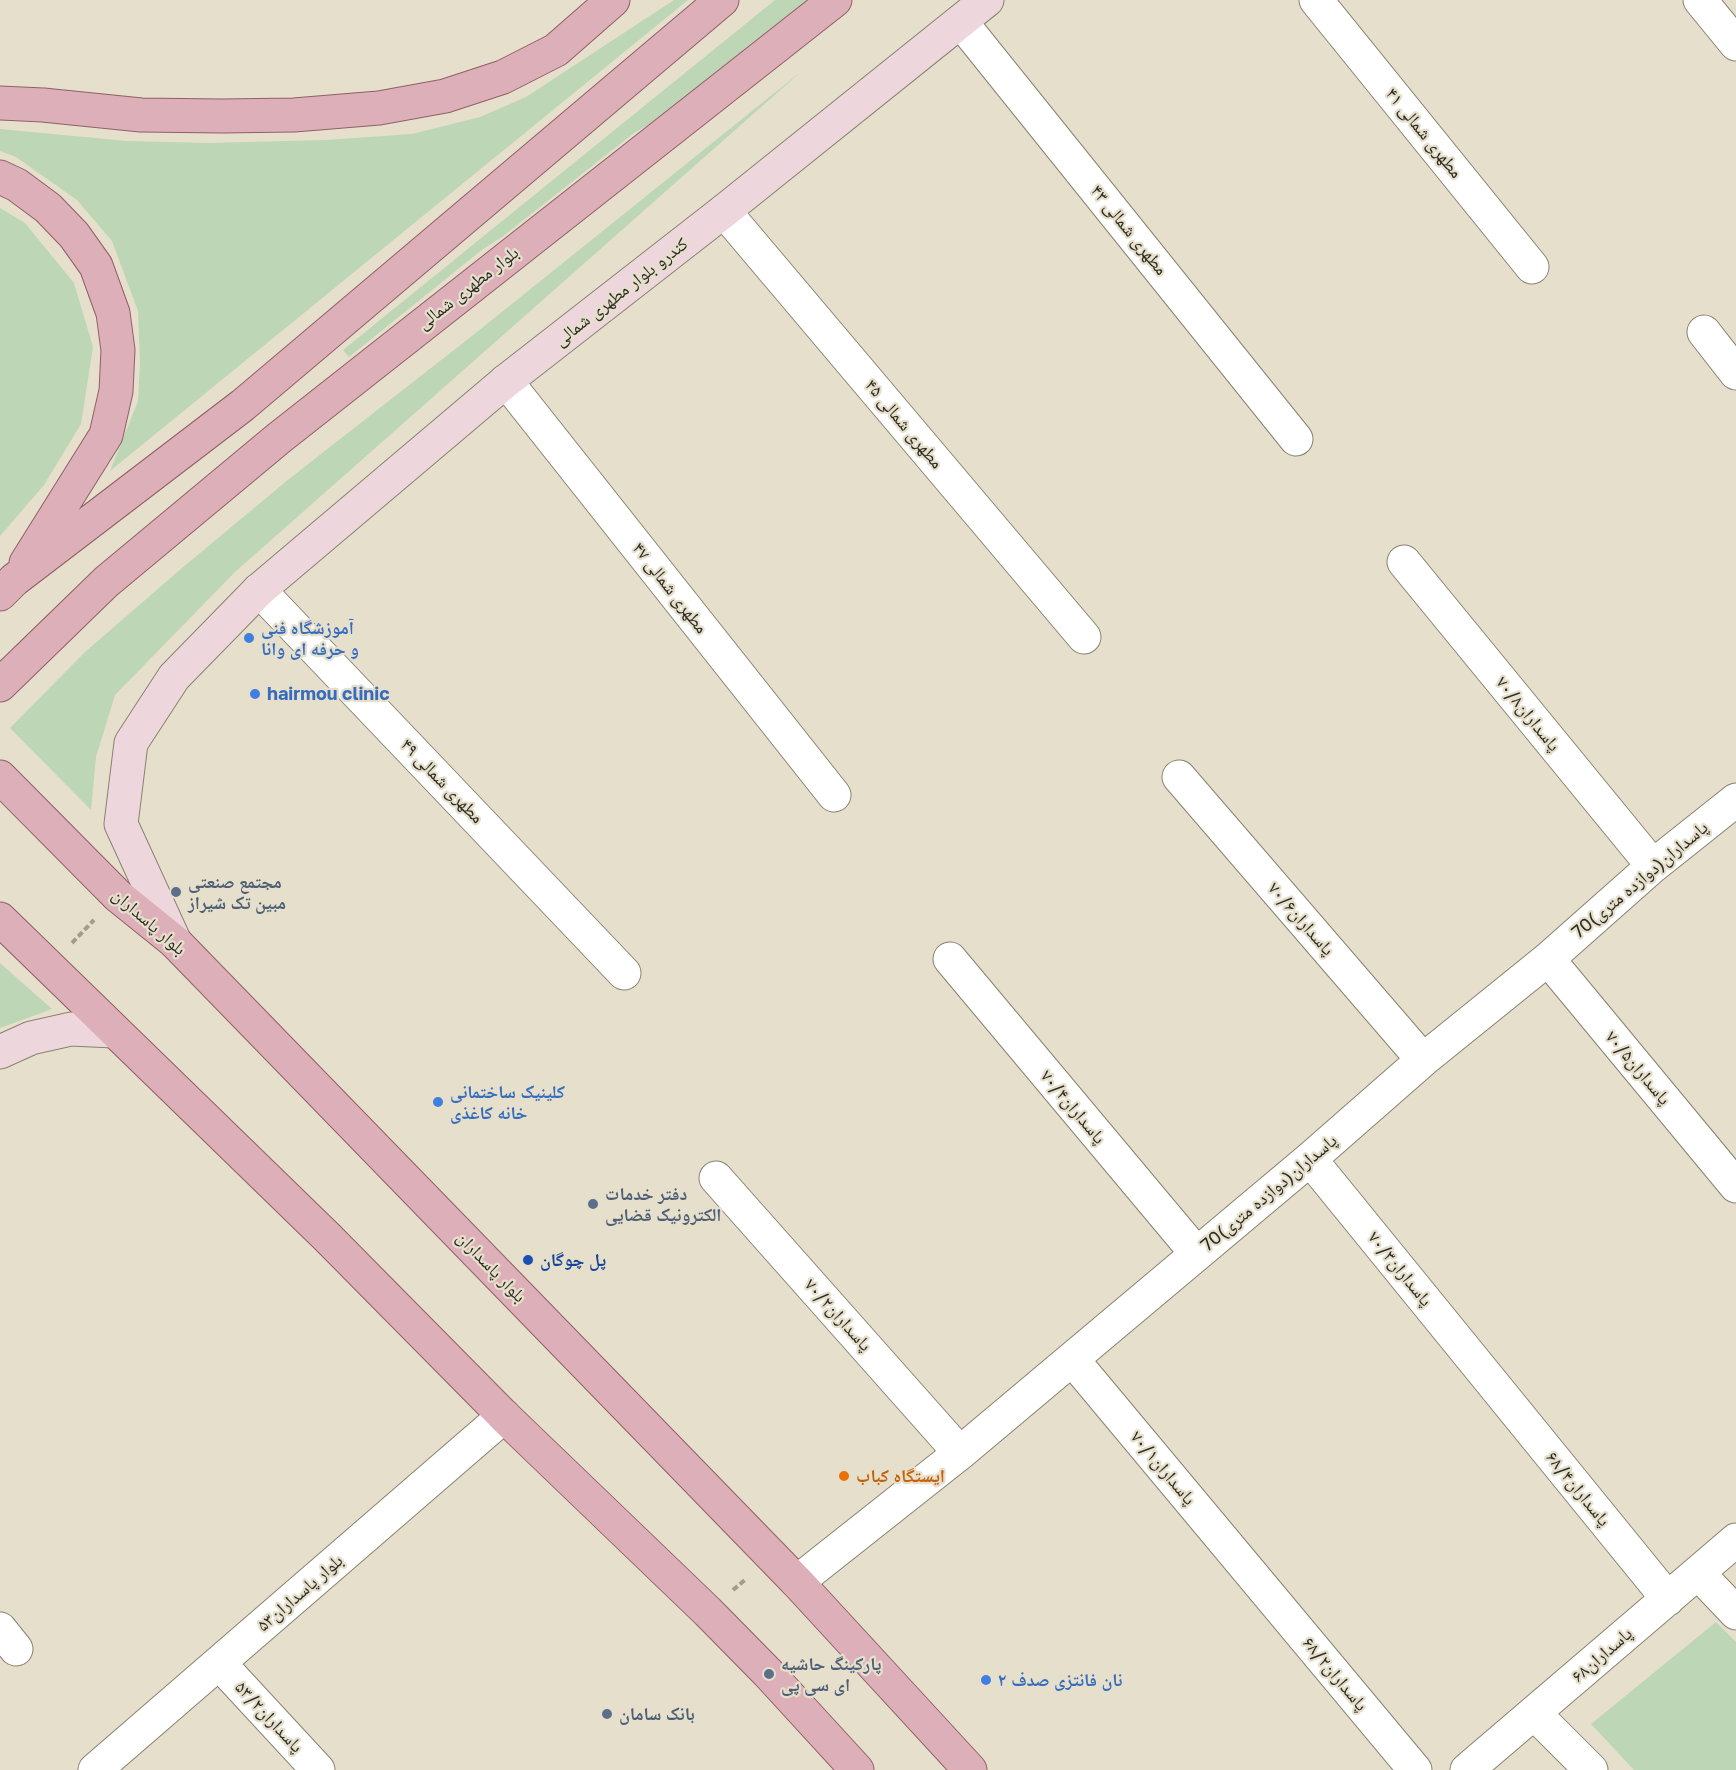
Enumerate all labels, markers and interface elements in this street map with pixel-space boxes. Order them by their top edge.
street label: ۴۱ مطهرى شمالى [1381,83,1467,183]
street label: مطهرى شمالى ۴۳ [1086,180,1172,280]
street label: کندرو بلوار مطهری شمالی [550,233,692,351]
street label: بلوار مطهری شمالی [413,242,523,334]
street label: مطهرى شمالى ۴۵ [860,375,948,473]
street label: مطهرى شمالى ۴۷ [628,538,712,638]
place label: آموزشگاه فنی و حرفه ای وانا [261,617,359,660]
marker: آموزشگاه فنی و حرفه ای وانا [242,631,256,645]
street label: پاسداران۷۰/۸ [1491,672,1565,756]
place label: hairmou clinic [267,683,390,705]
marker: hairmou clinic [248,687,262,701]
street label: مطهرى شمالى ۴۹ [396,734,488,828]
street label: 70پاسداران(دوازده متری) [1568,817,1712,943]
place label: مجتمع صنعتی مبین تک شیراز [188,871,286,914]
street label: پاسداران۷۰/۶ [1263,878,1339,960]
street label: بلوار پاسداران [108,884,190,960]
marker: مجتمع صنعتی مبین تک شیراز [169,885,183,899]
street label: پاسداران۷۰/۵ [1601,1027,1675,1109]
street label: پاسداران۷۰/۴ [1036,1066,1110,1148]
place label: کلینیک ساختمانی خانه کاغذی [450,1081,565,1124]
marker: کلینیک ساختمانی خانه کاغذی [431,1095,445,1109]
street label: 70پاسداران(دوازده متری) [1197,1130,1341,1256]
place label: دفتر خدمات الکترونیک قضایی [605,1183,721,1226]
marker: دفتر خدمات الکترونیک قضایی [586,1197,600,1211]
street label: بلوار پاسداران [452,1227,530,1307]
street label: پاسداران۷۰/۳ [1363,1227,1437,1311]
place label: پل چوگان [540,1249,606,1271]
marker: پل چوگان [521,1253,535,1267]
street label: پاسداران۷۰/۲ [800,1274,876,1356]
street label: پاسداران۷۰/۱ [1126,1427,1200,1509]
street label: پاسداران۶۸/۴ [1541,1447,1615,1531]
place label: ایستگاه کباب [856,1465,945,1487]
marker: ایستگاه کباب [837,1469,851,1483]
street label: بلوار پاسداران۵۳ [253,1550,347,1636]
street label: پاسداران۶۸ [1567,1623,1637,1687]
street label: پاسداران۶۸/۲ [1298,1633,1372,1715]
place label: پارکینگ حاشیه ای سی پی [781,1653,882,1696]
marker: پارکینگ حاشیه ای سی پی [762,1667,776,1681]
place label: نان فانتزی صدف ۲ [998,1669,1122,1691]
marker: نان فانتزی صدف ۲ [979,1673,993,1687]
street label: پاسداران۵۳/۲ [230,1677,308,1757]
place label: بانک سامان [619,1703,695,1725]
marker: بانک سامان [600,1707,614,1721]

